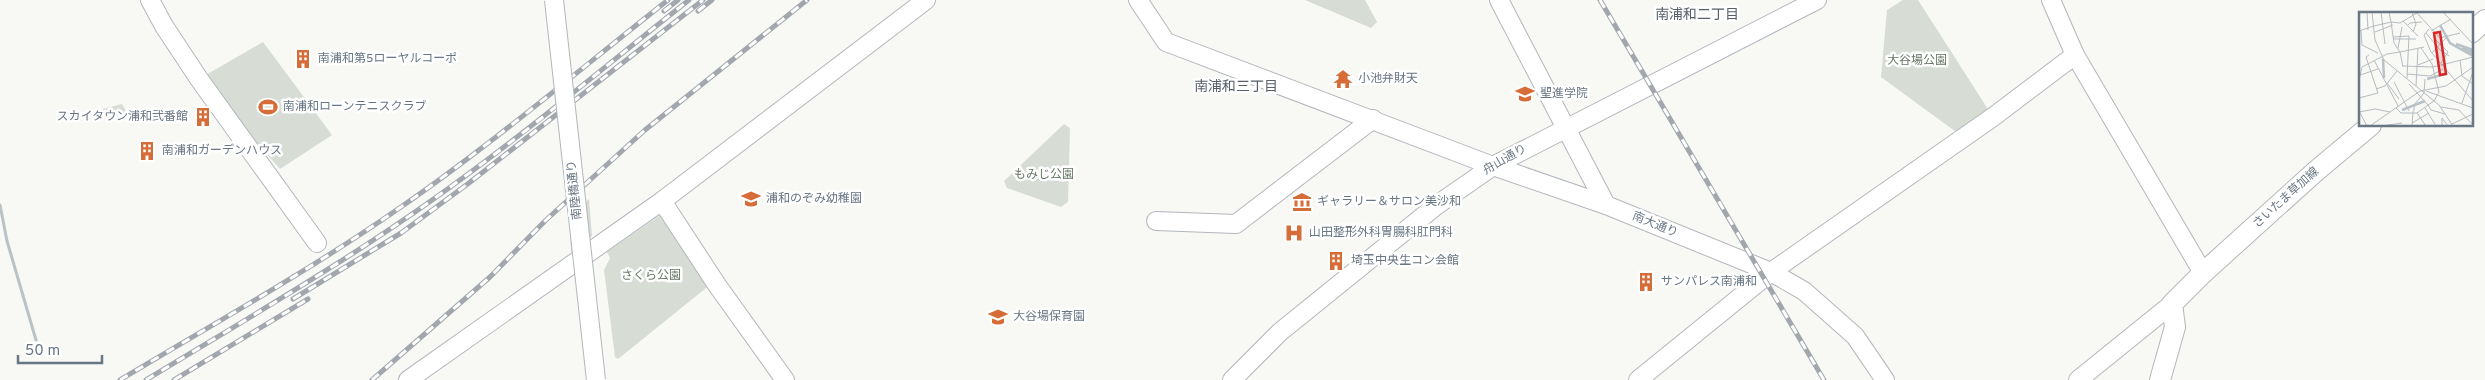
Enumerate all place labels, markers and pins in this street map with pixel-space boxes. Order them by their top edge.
building icon: 南浦和第5ローヤルコーポ [292,48,314,70]
place label: 南浦和第5ローヤルコーポ [318,51,457,67]
temple icon: 小池弁財天 [1332,68,1354,90]
place label: 小池弁財天 [1358,71,1418,87]
school or university icon: 聖進学院 [1514,83,1536,105]
place label: 聖進学院 [1540,86,1588,102]
sports icon: 南浦和ローンテニスクラブ [257,96,279,118]
place label: 南浦和ローンテニスクラブ [283,99,426,115]
building icon: スカイタウン浦和弐番館 [192,106,214,128]
place label: スカイタウン浦和弐番館 [56,109,188,125]
building icon: 南浦和ガーデンハウス [136,140,158,162]
place label: 南浦和ガーデンハウス [162,143,282,159]
school or university icon: 浦和のぞみ幼稚園 [740,188,762,210]
place label: 浦和のぞみ幼稚園 [766,191,862,207]
museum icon: ギャラリー＆サロン美沙和 [1291,191,1313,213]
place label: ギャラリー＆サロン美沙和 [1317,194,1461,210]
hospital icon: 山田整形外科胃腸科肛門科 [1283,222,1305,244]
place label: 山田整形外科胃腸科肛門科 [1309,225,1453,241]
building icon: 埼玉中央生コン会館 [1325,250,1347,272]
place label: 埼玉中央生コン会館 [1351,253,1459,269]
building icon: サンパレス南浦和 [1635,271,1657,293]
place label: サンパレス南浦和 [1661,274,1757,290]
school or university icon: 大谷場保育園 [987,306,1009,328]
place label: 大谷場保育園 [1013,309,1085,325]

